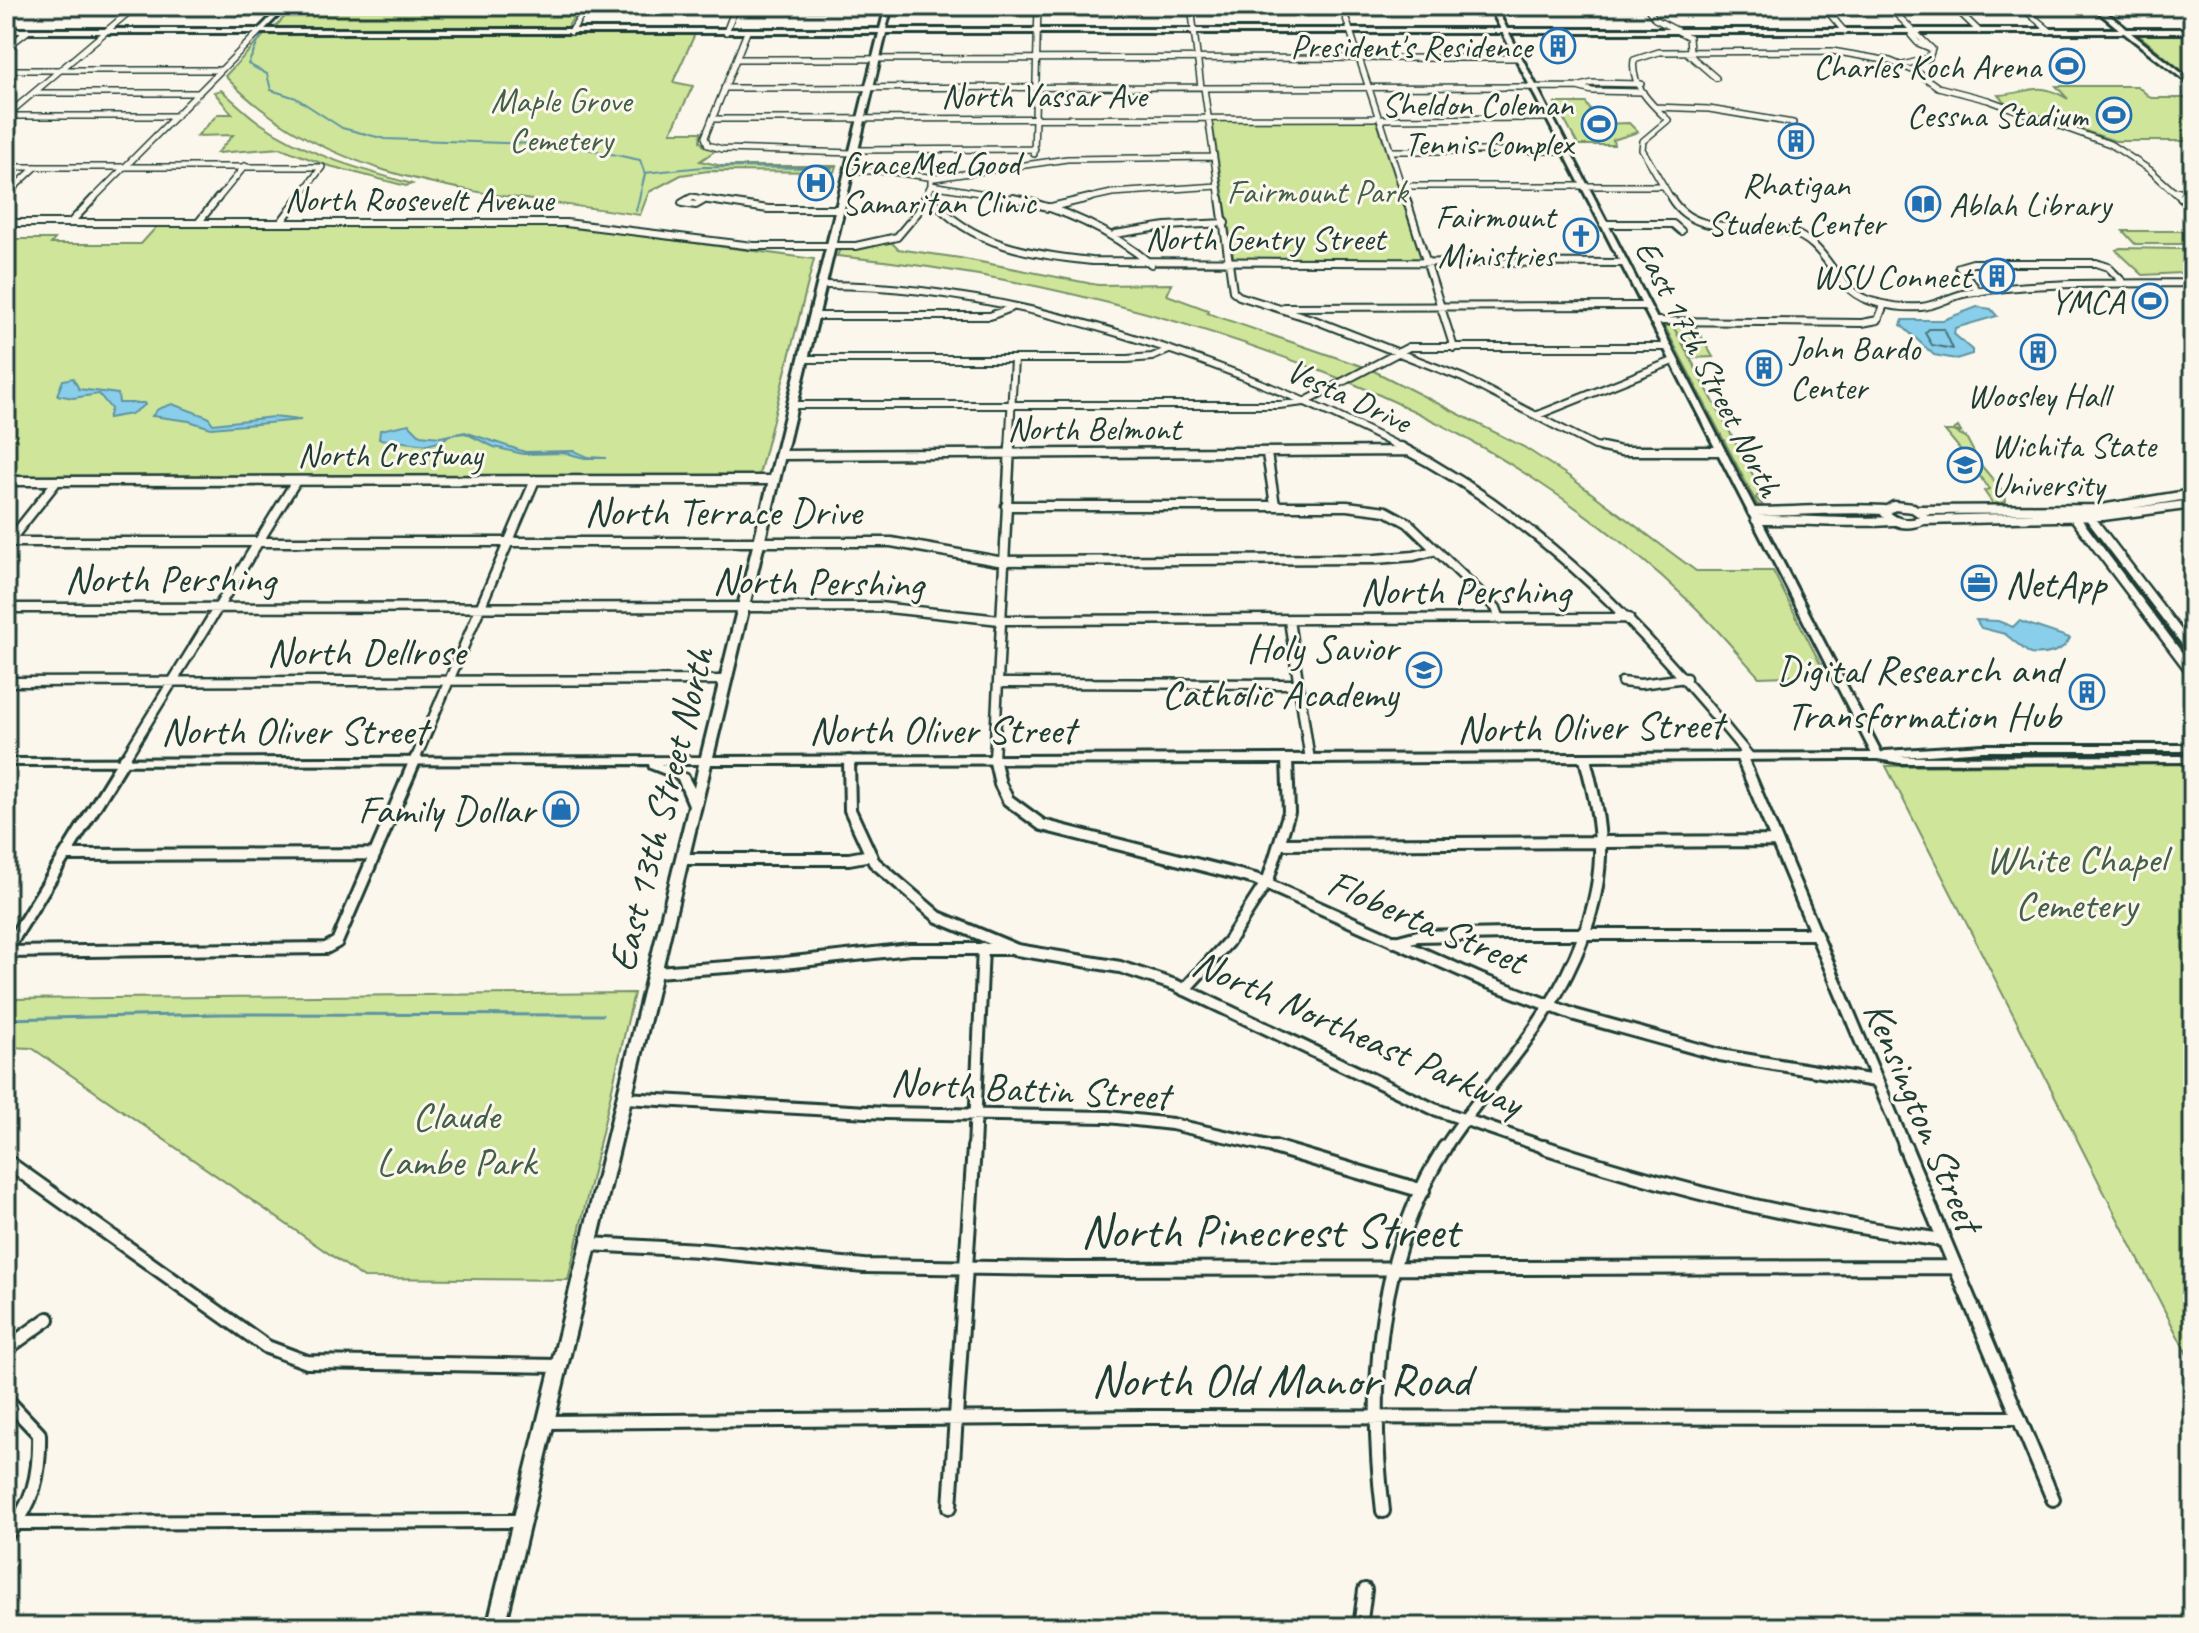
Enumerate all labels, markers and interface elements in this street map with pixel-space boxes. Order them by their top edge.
place label: President's Residence [1291,25,1535,68]
building icon: President's Residence [1539,27,1577,65]
place label: Charles Koch Arena [1813,45,2043,88]
sports icon: Charles Koch Arena [2048,47,2086,85]
street label: North Vassar Ave [941,74,1150,117]
park label: Maple Grove Cemetery [491,79,634,161]
place label: Sheldon Coleman Tennis Complex [1382,83,1575,165]
place label: Cessna Stadium [1907,94,2089,137]
sports icon: Cessna Stadium [2095,96,2133,134]
sports icon: Sheldon Coleman Tennis Complex [1580,105,1618,143]
building icon: Rhatigan Student Center [1777,122,1815,160]
place label: GraceMed Good Samaritan Clinic [842,142,1038,224]
place label: Rhatigan Student Center [1707,163,1888,245]
hospital icon: GraceMed Good Samaritan Clinic [797,164,835,202]
park label: Fairmount Park [1227,170,1410,213]
street label: North Roosevelt Avenue [285,178,555,221]
place label: Ablah Library [1949,183,2113,226]
library icon: Ablah Library [1904,185,1942,223]
place label: Fairmount Ministries [1435,195,1559,277]
street label: North Gentry Street [1145,217,1388,260]
church icon: Fairmount Ministries [1562,217,1600,255]
street label: East 17th Street North [1625,233,1793,505]
place label: WSU Connect [1812,255,1975,298]
building icon: WSU Connect [1978,257,2016,295]
place label: YMCA [2050,280,2126,323]
sports icon: YMCA [2131,282,2169,320]
place label: John Bardo Center [1788,327,1922,409]
building icon: Woosley Hall [2019,333,2057,371]
street label: Vesta Drive [1280,348,1420,444]
building icon: John Bardo Center [1745,349,1783,387]
place label: Woosley Hall [1967,374,2115,417]
street label: North Belmont [1007,407,1184,450]
place label: Wichita State University [1991,424,2158,506]
street label: North Crestway [298,433,485,476]
school or university icon: Wichita State University [1946,446,1984,484]
street label: North Terrace Drive [585,487,864,537]
street label: North Pershing [65,554,278,604]
street label: North Pershing [712,555,926,609]
place label: NetApp [2005,559,2109,609]
office icon: NetApp [1960,564,1998,602]
street label: North Pershing [1360,566,1573,616]
place label: Holy Savior Catholic Academy [1162,623,1402,719]
street label: North Dellrose [267,627,468,677]
street label: East 13th Street North [597,640,726,976]
place label: Digital Research and Transformation Hub [1776,645,2066,741]
school or university icon: Holy Savior Catholic Academy [1405,651,1443,689]
building icon: Digital Research and Transformation Hub [2068,673,2106,711]
street label: North Oliver Street [1457,700,1729,754]
street label: North Oliver Street [809,705,1081,755]
street label: North Oliver Street [161,706,433,756]
place label: Family Dollar [358,785,539,835]
shop icon: Family Dollar [542,790,580,828]
park label: White Chapel Cemetery [1986,834,2173,930]
street label: Floberta Street [1320,858,1537,987]
street label: North Northeast Parkway [1185,938,1533,1129]
street label: Kensington Street [1852,994,1996,1244]
street label: North Battin Street [889,1057,1176,1122]
park label: Claude Lambe Park [376,1091,539,1187]
street label: North Pinecrest Street [1081,1201,1463,1261]
street label: North Old Manor Road [1091,1350,1478,1410]

